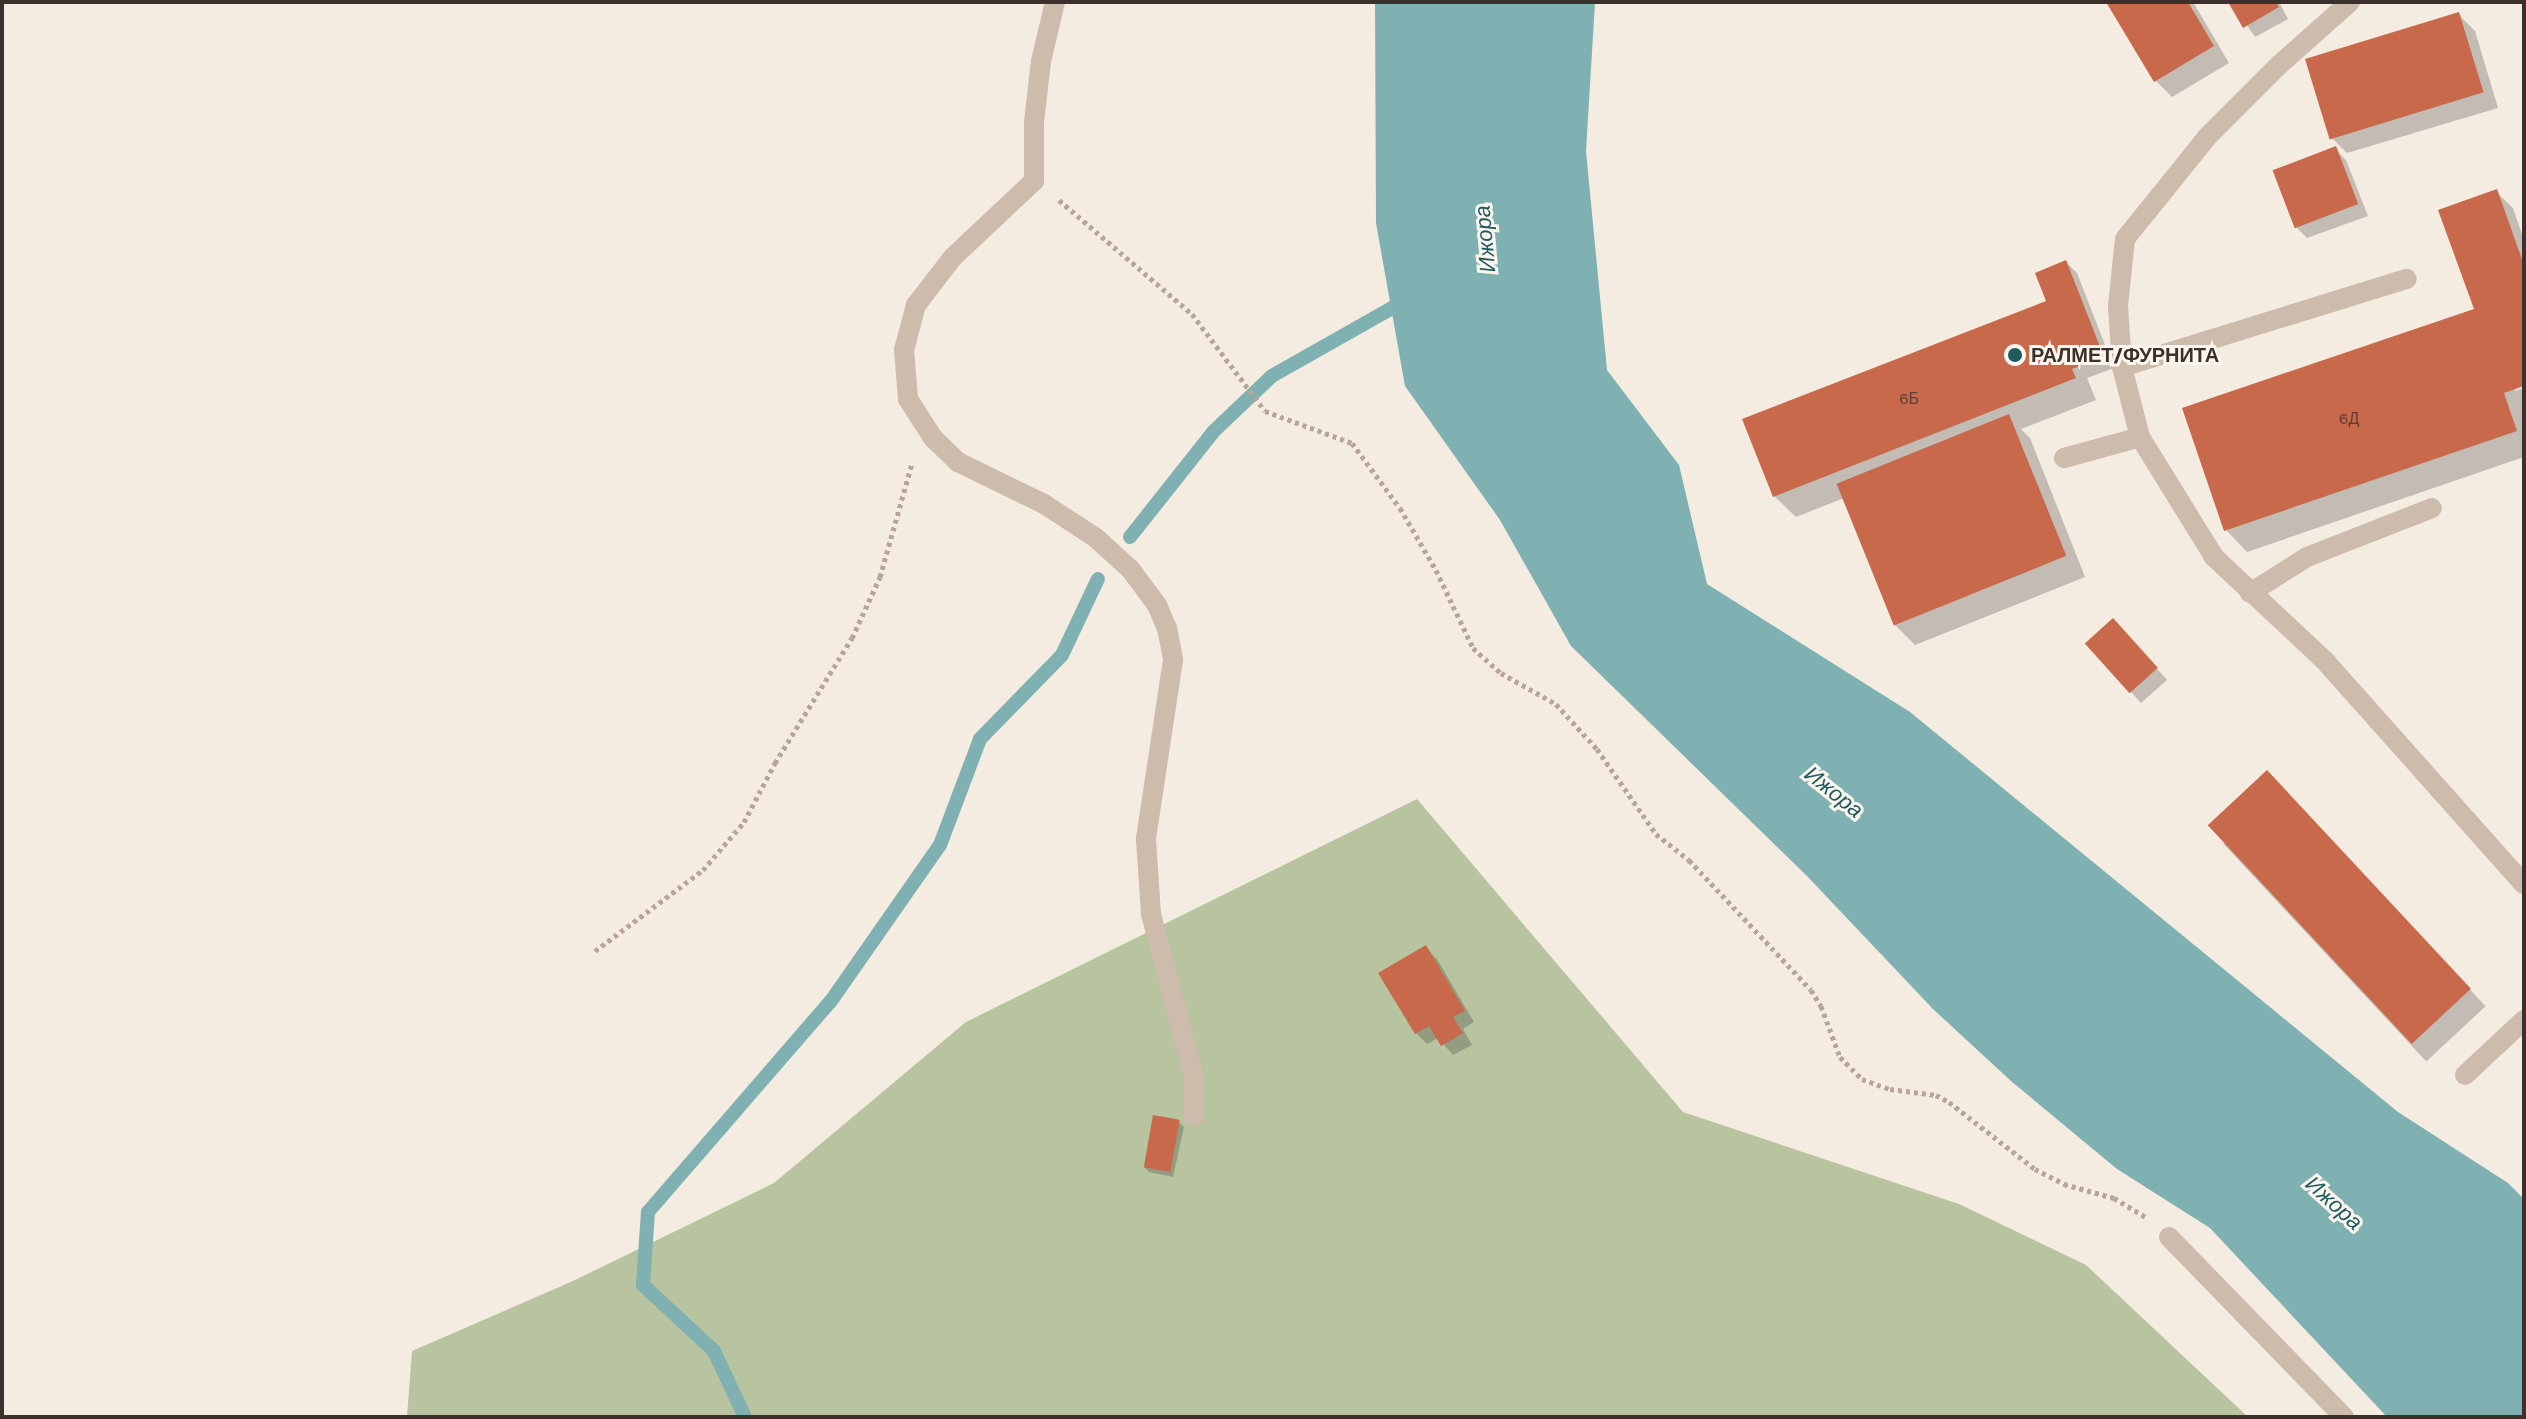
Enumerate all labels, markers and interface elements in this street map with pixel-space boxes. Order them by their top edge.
water label: Ижора [1469,204,1501,274]
place label: РАЛМЕТ/ФУРНИТА [2031,343,2219,367]
marker: РАЛМЕТ/ФУРНИТА [2006,346,2024,364]
house number: 6Б [1899,389,1919,409]
house number: 6Д [2339,409,2359,429]
water label: Ижора [1799,760,1869,824]
water label: Ижора [2300,1171,2368,1235]

